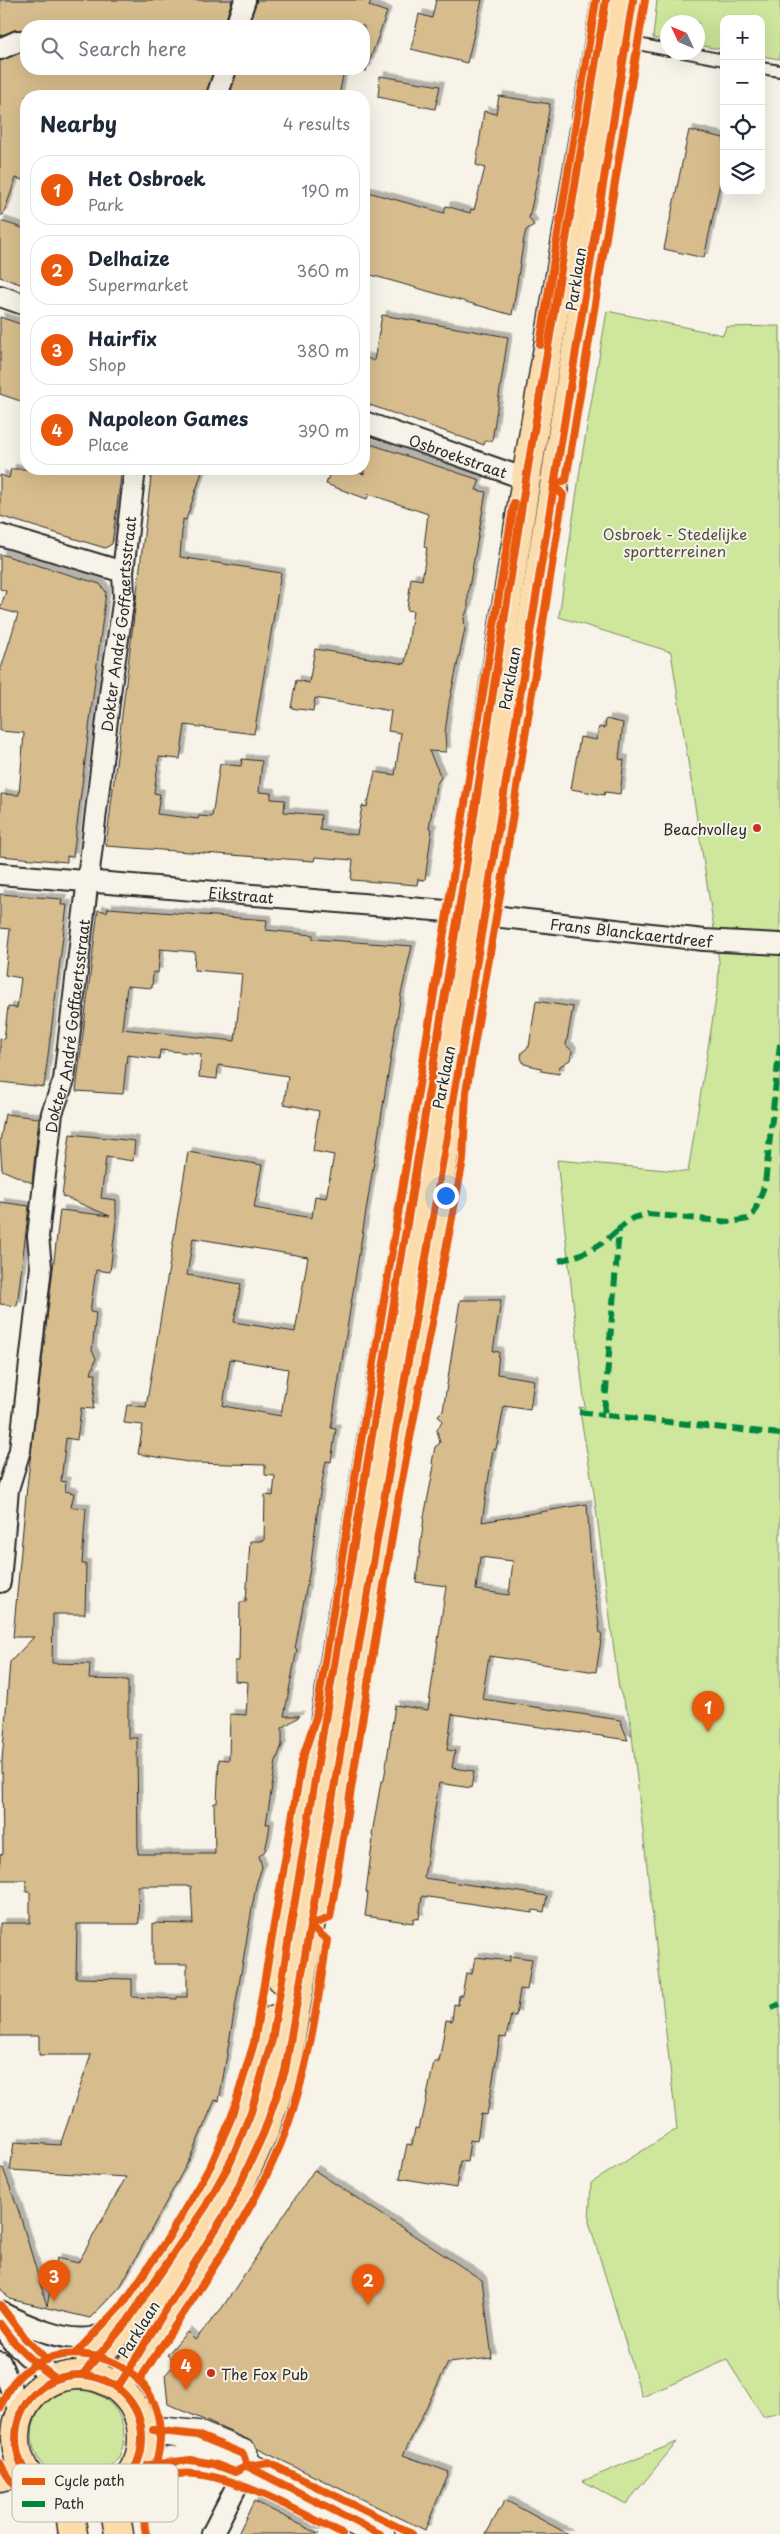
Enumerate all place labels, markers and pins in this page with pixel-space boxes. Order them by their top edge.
place label: Beachvolley [663,817,747,840]
marker: Beachvolley [751,822,763,834]
pin: 1 [692,1691,724,1732]
pin: 3 [38,2260,70,2301]
pin: 2 [352,2264,384,2305]
pin: 4 [170,2349,202,2390]
place label: The Fox Pub [221,2362,308,2385]
marker: The Fox Pub [205,2367,217,2379]

